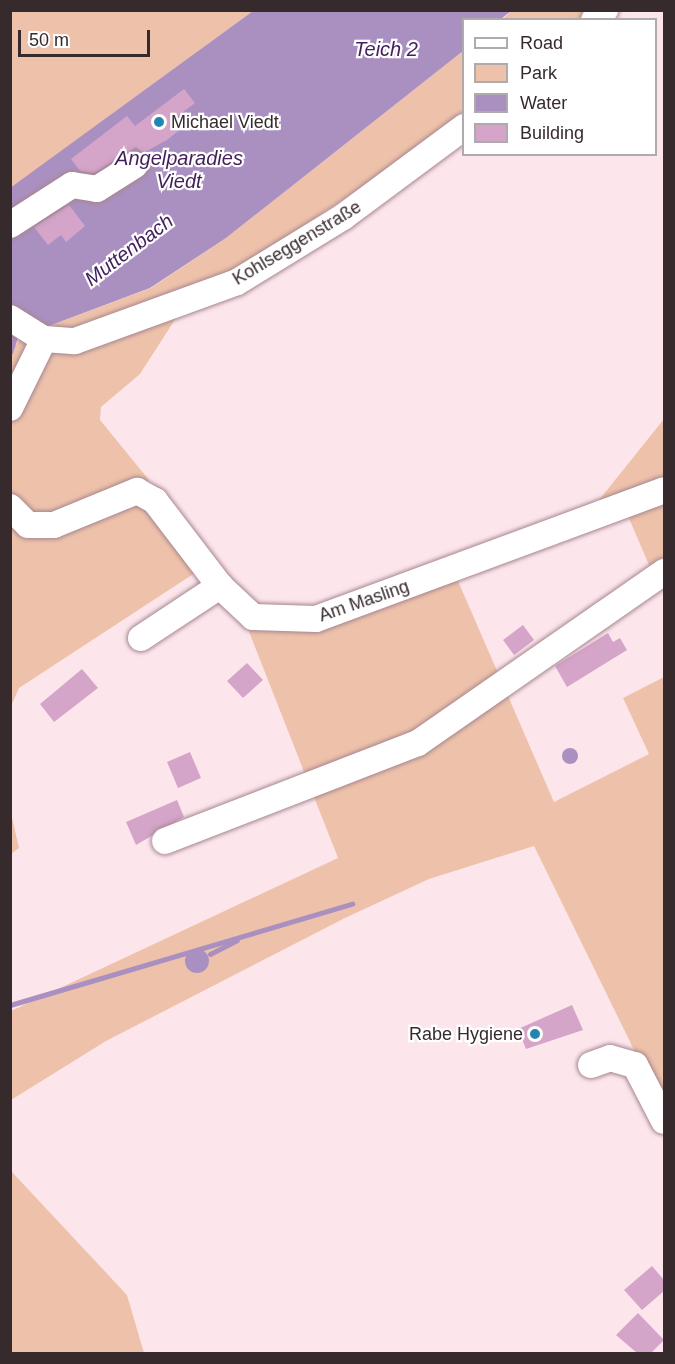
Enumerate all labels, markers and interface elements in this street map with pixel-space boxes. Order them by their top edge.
scale bar [21,18,153,56]
legend [462,18,657,156]
text: 50 m [29,30,69,50]
text: Road [520,33,563,53]
water label: Teich 2 [354,37,418,61]
text: Park [520,63,557,83]
text: Water [520,93,567,113]
place label: Michael Viedt [171,111,279,133]
marker: Michael Viedt [152,115,166,129]
text: Building [520,123,584,143]
water label: Angelparadies Viedt [115,146,243,193]
street label: Kohlseggenstraße [229,196,365,290]
water label: Muttenbach [80,209,178,291]
street label: Am Masling [316,575,412,627]
place label: Rabe Hygiene [409,1023,523,1045]
marker: Rabe Hygiene [528,1027,542,1041]

